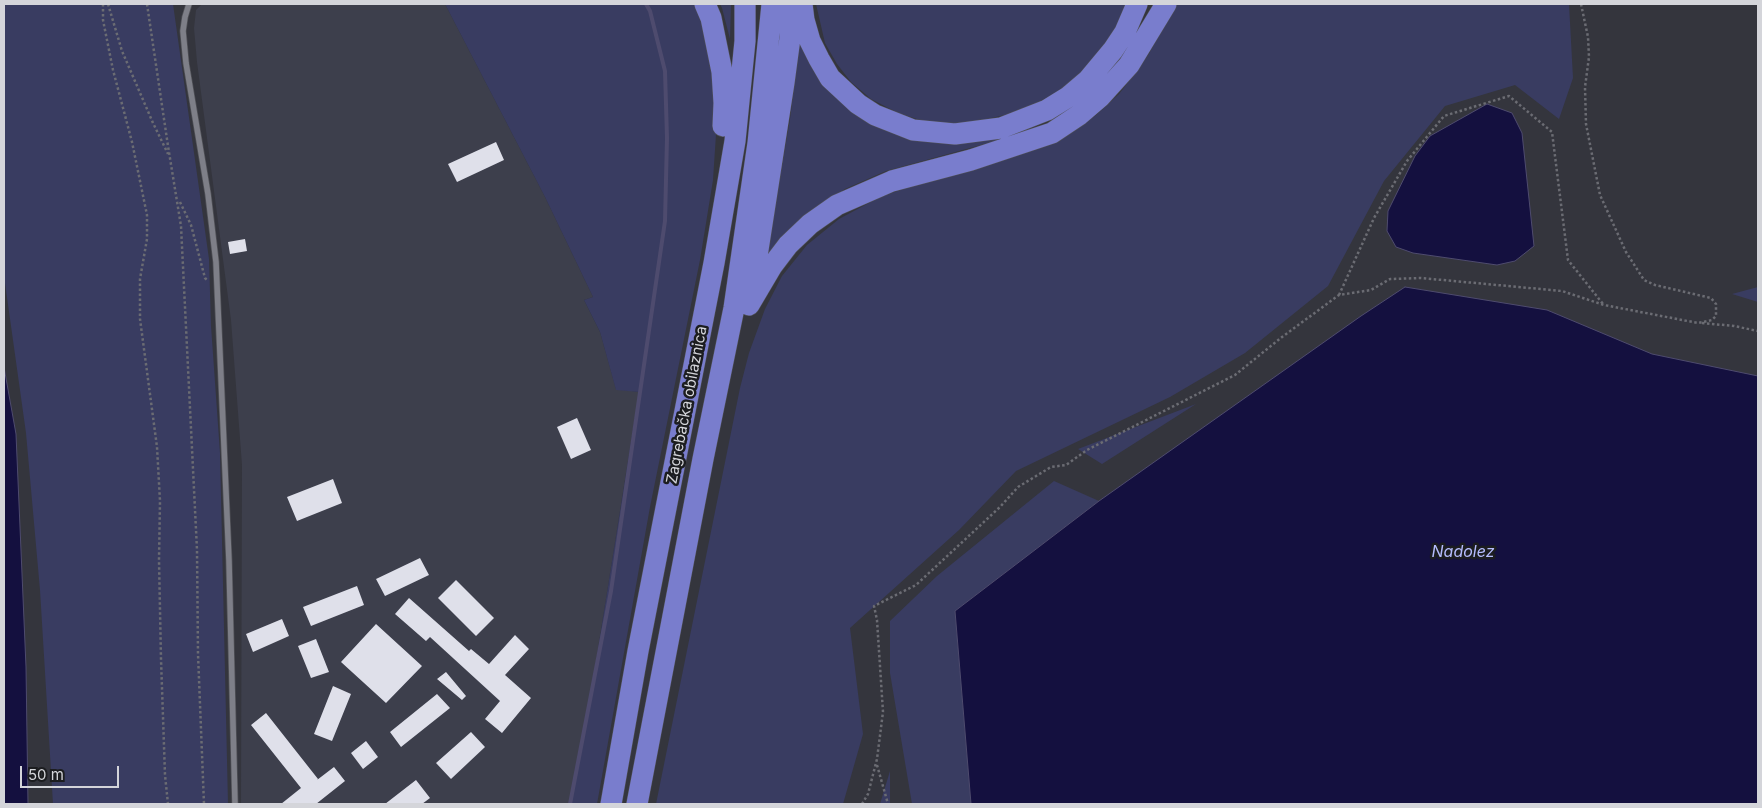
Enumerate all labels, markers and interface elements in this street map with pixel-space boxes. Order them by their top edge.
street label: Zagrebačka obilaznica [663,325,711,485]
water label: Nadolez [1432,542,1494,562]
scale bar [22,756,121,788]
text: 50 m [28,765,64,784]

